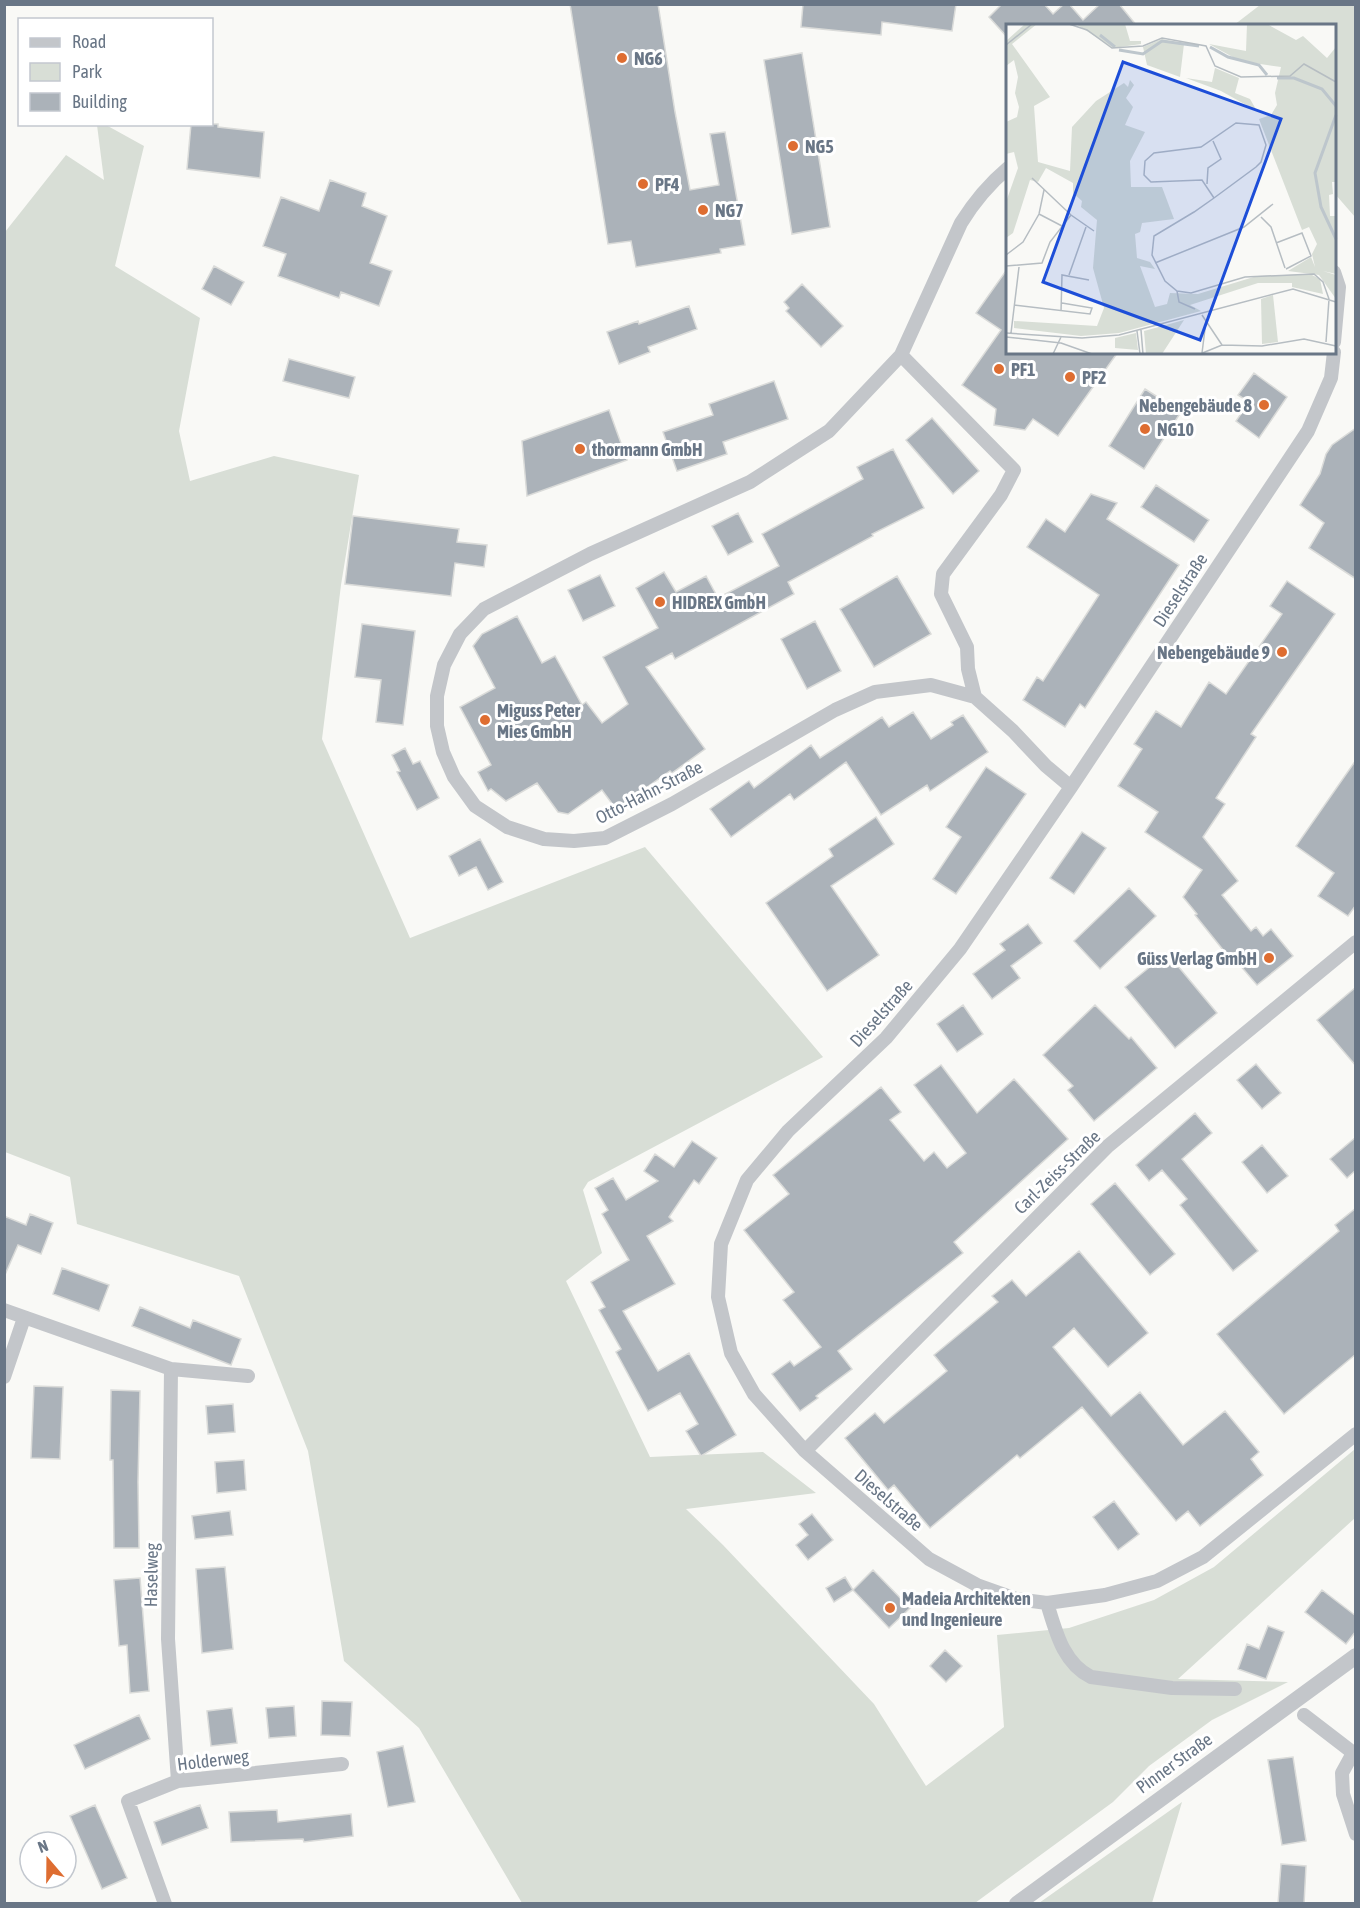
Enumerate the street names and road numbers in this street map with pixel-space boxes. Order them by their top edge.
street label: Dieselstraße [1149,549,1211,631]
street label: Otto-Hahn-Straße [592,756,706,828]
street label: Dieselstraße [845,975,917,1051]
street label: Carl-Zeiss-Straße [1010,1126,1104,1218]
street label: Dieselstraße [851,1465,927,1535]
street label: Haselweg [140,1542,162,1607]
street label: Pinner Straße [1132,1728,1216,1798]
street label: Holderweg [176,1745,250,1775]

